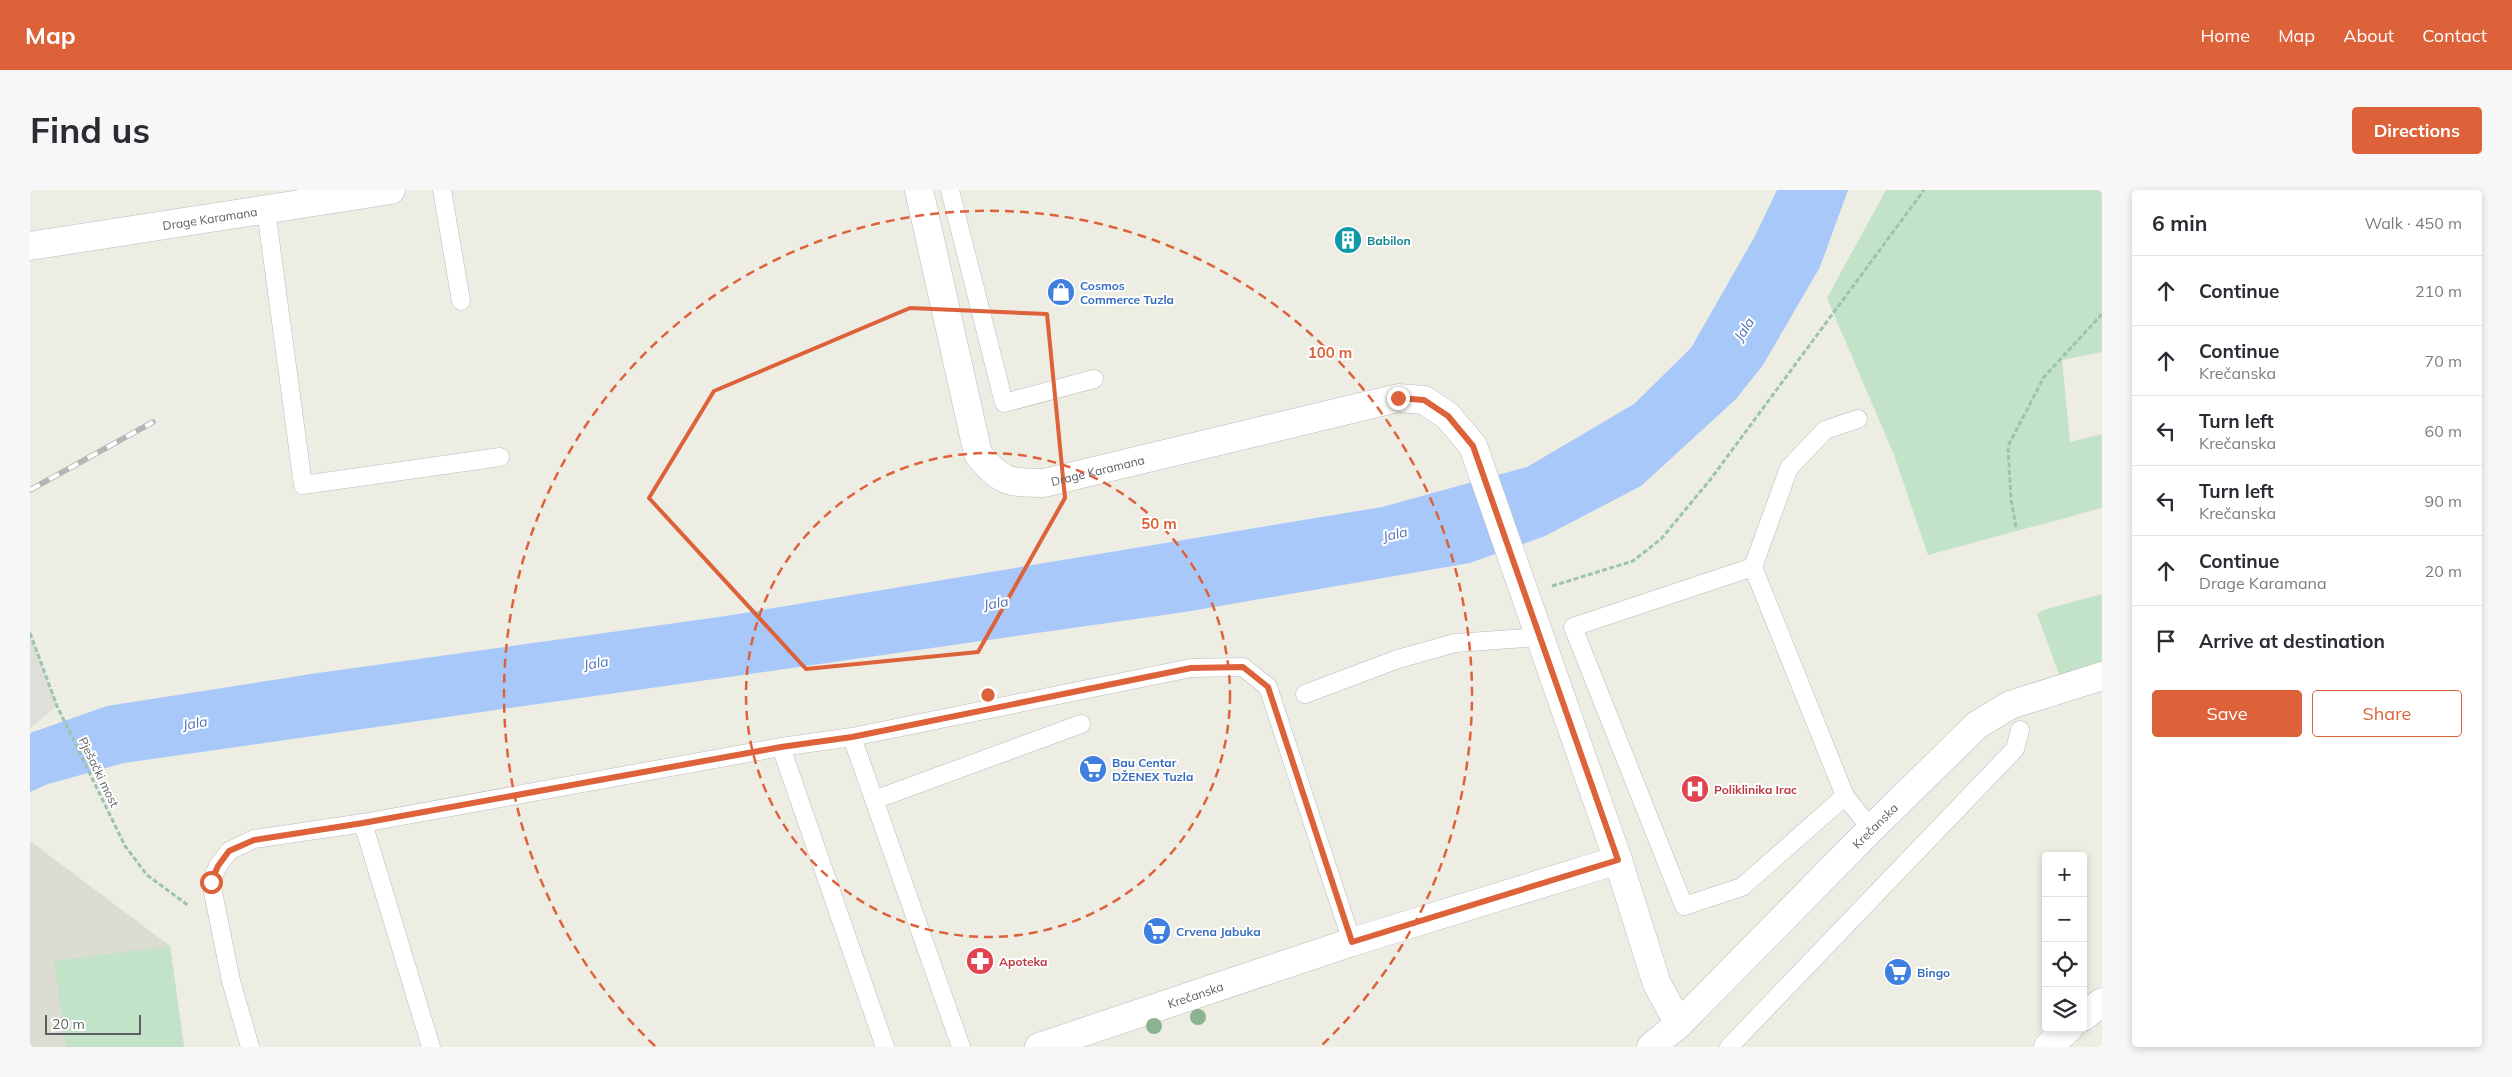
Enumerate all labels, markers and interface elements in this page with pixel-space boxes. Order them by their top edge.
text: Map [25,20,76,50]
text: Home [2200,24,2250,47]
text: Map [2278,24,2315,47]
text: About [2343,24,2394,47]
text: Contact [2422,24,2487,47]
button: Directions [2352,107,2482,154]
text: Find us [30,108,150,152]
street label: Drage Karamana [161,203,258,233]
text: 6 min [2152,210,2207,236]
text: Walk · 450 m [2364,213,2462,233]
building icon: Babilon [1333,225,1363,255]
place label: Babilon [1367,233,1411,248]
shop icon: Cosmos Commerce Tuzla [1046,277,1076,307]
icon: ahead [2152,277,2180,305]
place label: Cosmos Commerce Tuzla [1080,278,1174,307]
text: Continue [2199,279,2279,303]
text: 210 m [2415,281,2462,301]
water label: Jala [1729,314,1758,345]
text: Continue [2199,339,2279,363]
text: 100 m [1308,343,1352,362]
icon: ahead [2152,347,2180,375]
text: 70 m [2425,351,2462,371]
text: Krečanska [2199,363,2276,383]
route end [1387,387,1410,410]
text: Turn left [2199,409,2274,433]
icon: left [2152,417,2180,445]
text: 60 m [2425,421,2462,441]
text: Krečanska [2199,433,2276,453]
street label: Drage Karamana [1049,452,1146,489]
text: Turn left [2199,479,2274,503]
icon: left [2152,487,2180,515]
text: 90 m [2425,491,2462,511]
text: Krečanska [2199,503,2276,523]
text: 50 m [1141,514,1177,533]
water label: Jala [1380,523,1409,546]
text: Continue [2199,549,2279,573]
icon: ahead [2152,557,2180,585]
text: 20 m [2425,561,2462,581]
text: Drage Karamana [2199,573,2327,593]
water label: Jala [981,592,1010,614]
icon: arrive [2152,627,2180,655]
text: Arrive at destination [2199,629,2385,653]
water label: Jala [581,652,610,674]
centre of rings [979,686,997,704]
button: Save [2152,690,2302,737]
button: Share [2312,690,2462,737]
water label: Jala [180,712,209,734]
street label: Pješački most [76,735,122,809]
supermarket icon: Bau Centar DŽENEX Tuzla [1078,754,1108,784]
place label: Bau Centar DŽENEX Tuzla [1112,755,1193,784]
hospital icon: Poliklinika Irac [1680,774,1710,804]
place label: Poliklinika Irac [1714,782,1797,797]
street label: Krečanska [1849,800,1901,851]
map controls [2042,852,2087,1032]
button: + [2042,852,2087,897]
route start [200,871,223,894]
button: − [2042,897,2087,942]
supermarket icon: Crvena Jabuka [1142,916,1172,946]
place label: Crvena Jabuka [1176,924,1261,939]
button: locate [2042,942,2087,987]
pharmacy icon: Apoteka [965,946,995,976]
place label: Apoteka [999,954,1048,969]
supermarket icon: Bingo [1883,957,1913,987]
place label: Bingo [1917,965,1950,980]
street label: Krečanska [1166,978,1225,1011]
button: layers [2042,987,2087,1032]
scale bar [45,1012,141,1035]
text: 20 m [52,1015,85,1033]

